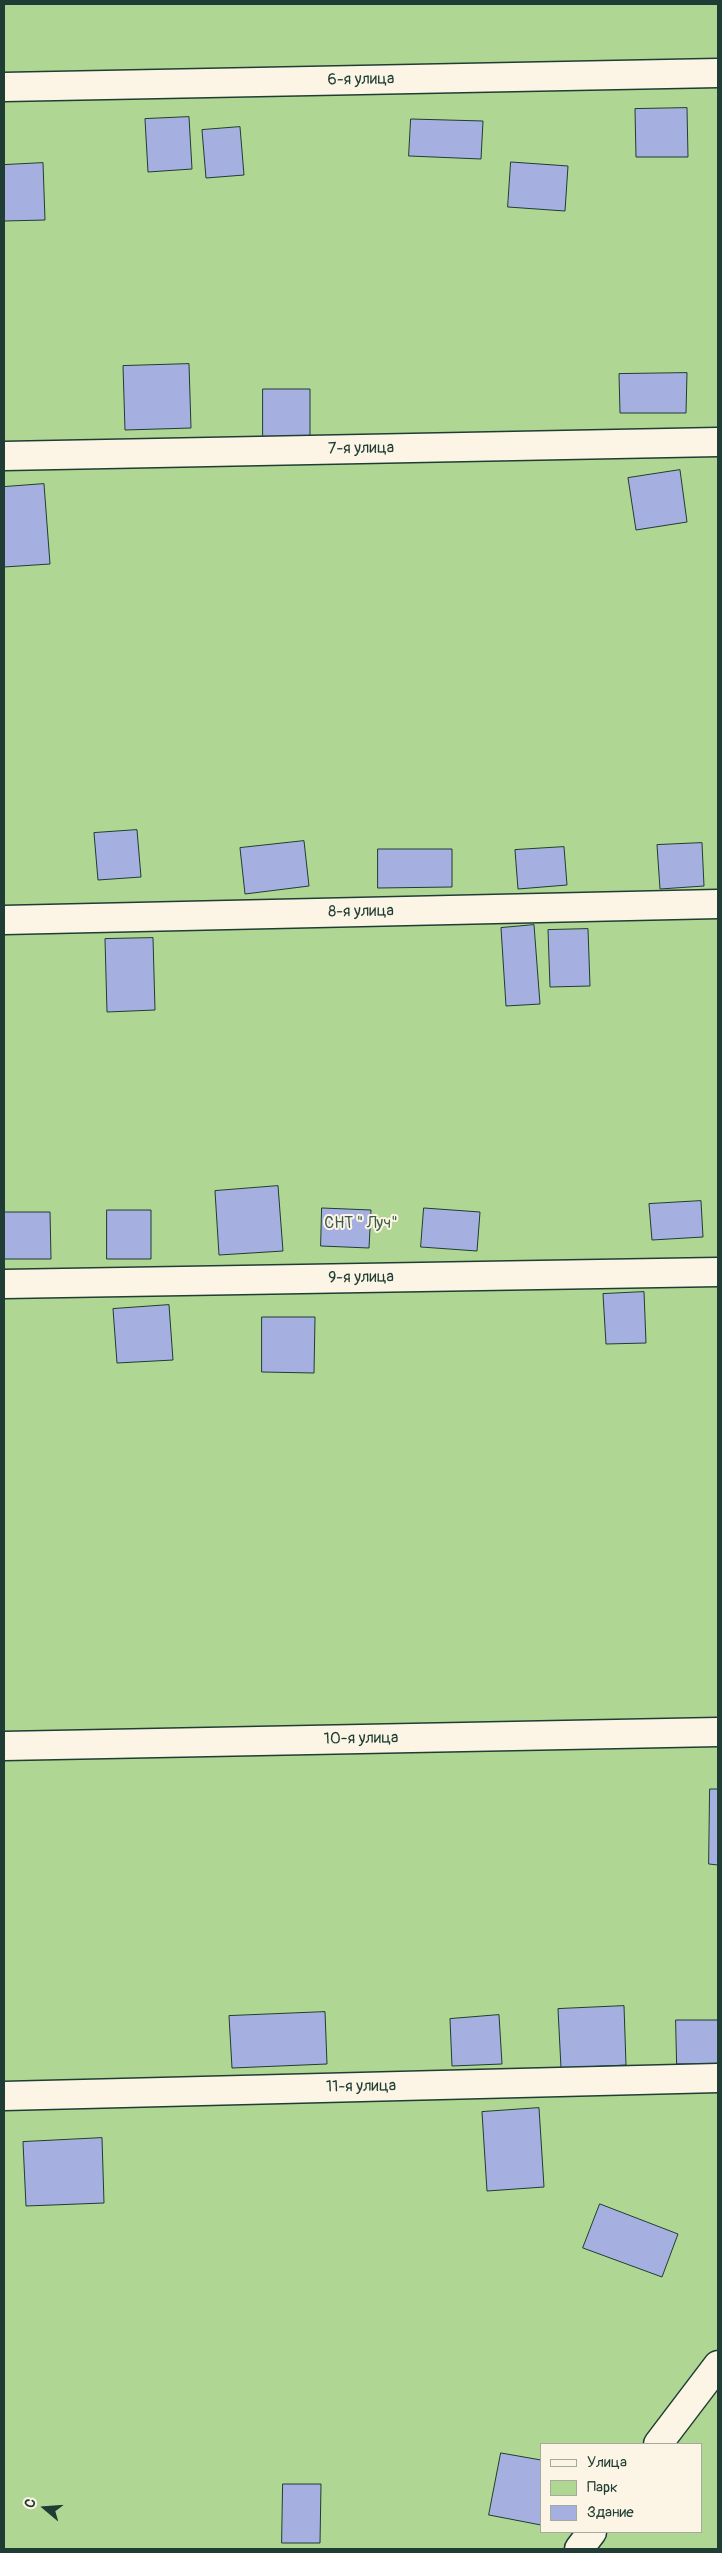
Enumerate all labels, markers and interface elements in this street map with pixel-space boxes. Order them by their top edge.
street label: 6-я улица [327,70,395,90]
street label: 7-я улица [328,439,394,459]
street label: 8-я улица [328,902,394,922]
park label: СНТ " Луч" [324,1214,398,1234]
street label: 9-я улица [328,1268,394,1288]
street label: 10-я улица [323,1729,399,1749]
street label: 11-я улица [326,2077,396,2097]
legend [540,2443,702,2533]
text: Улица [587,2453,627,2472]
text: Парк [587,2478,618,2497]
north arrow [20,2483,70,2533]
text: С [21,2496,40,2510]
text: Здание [587,2503,634,2522]

